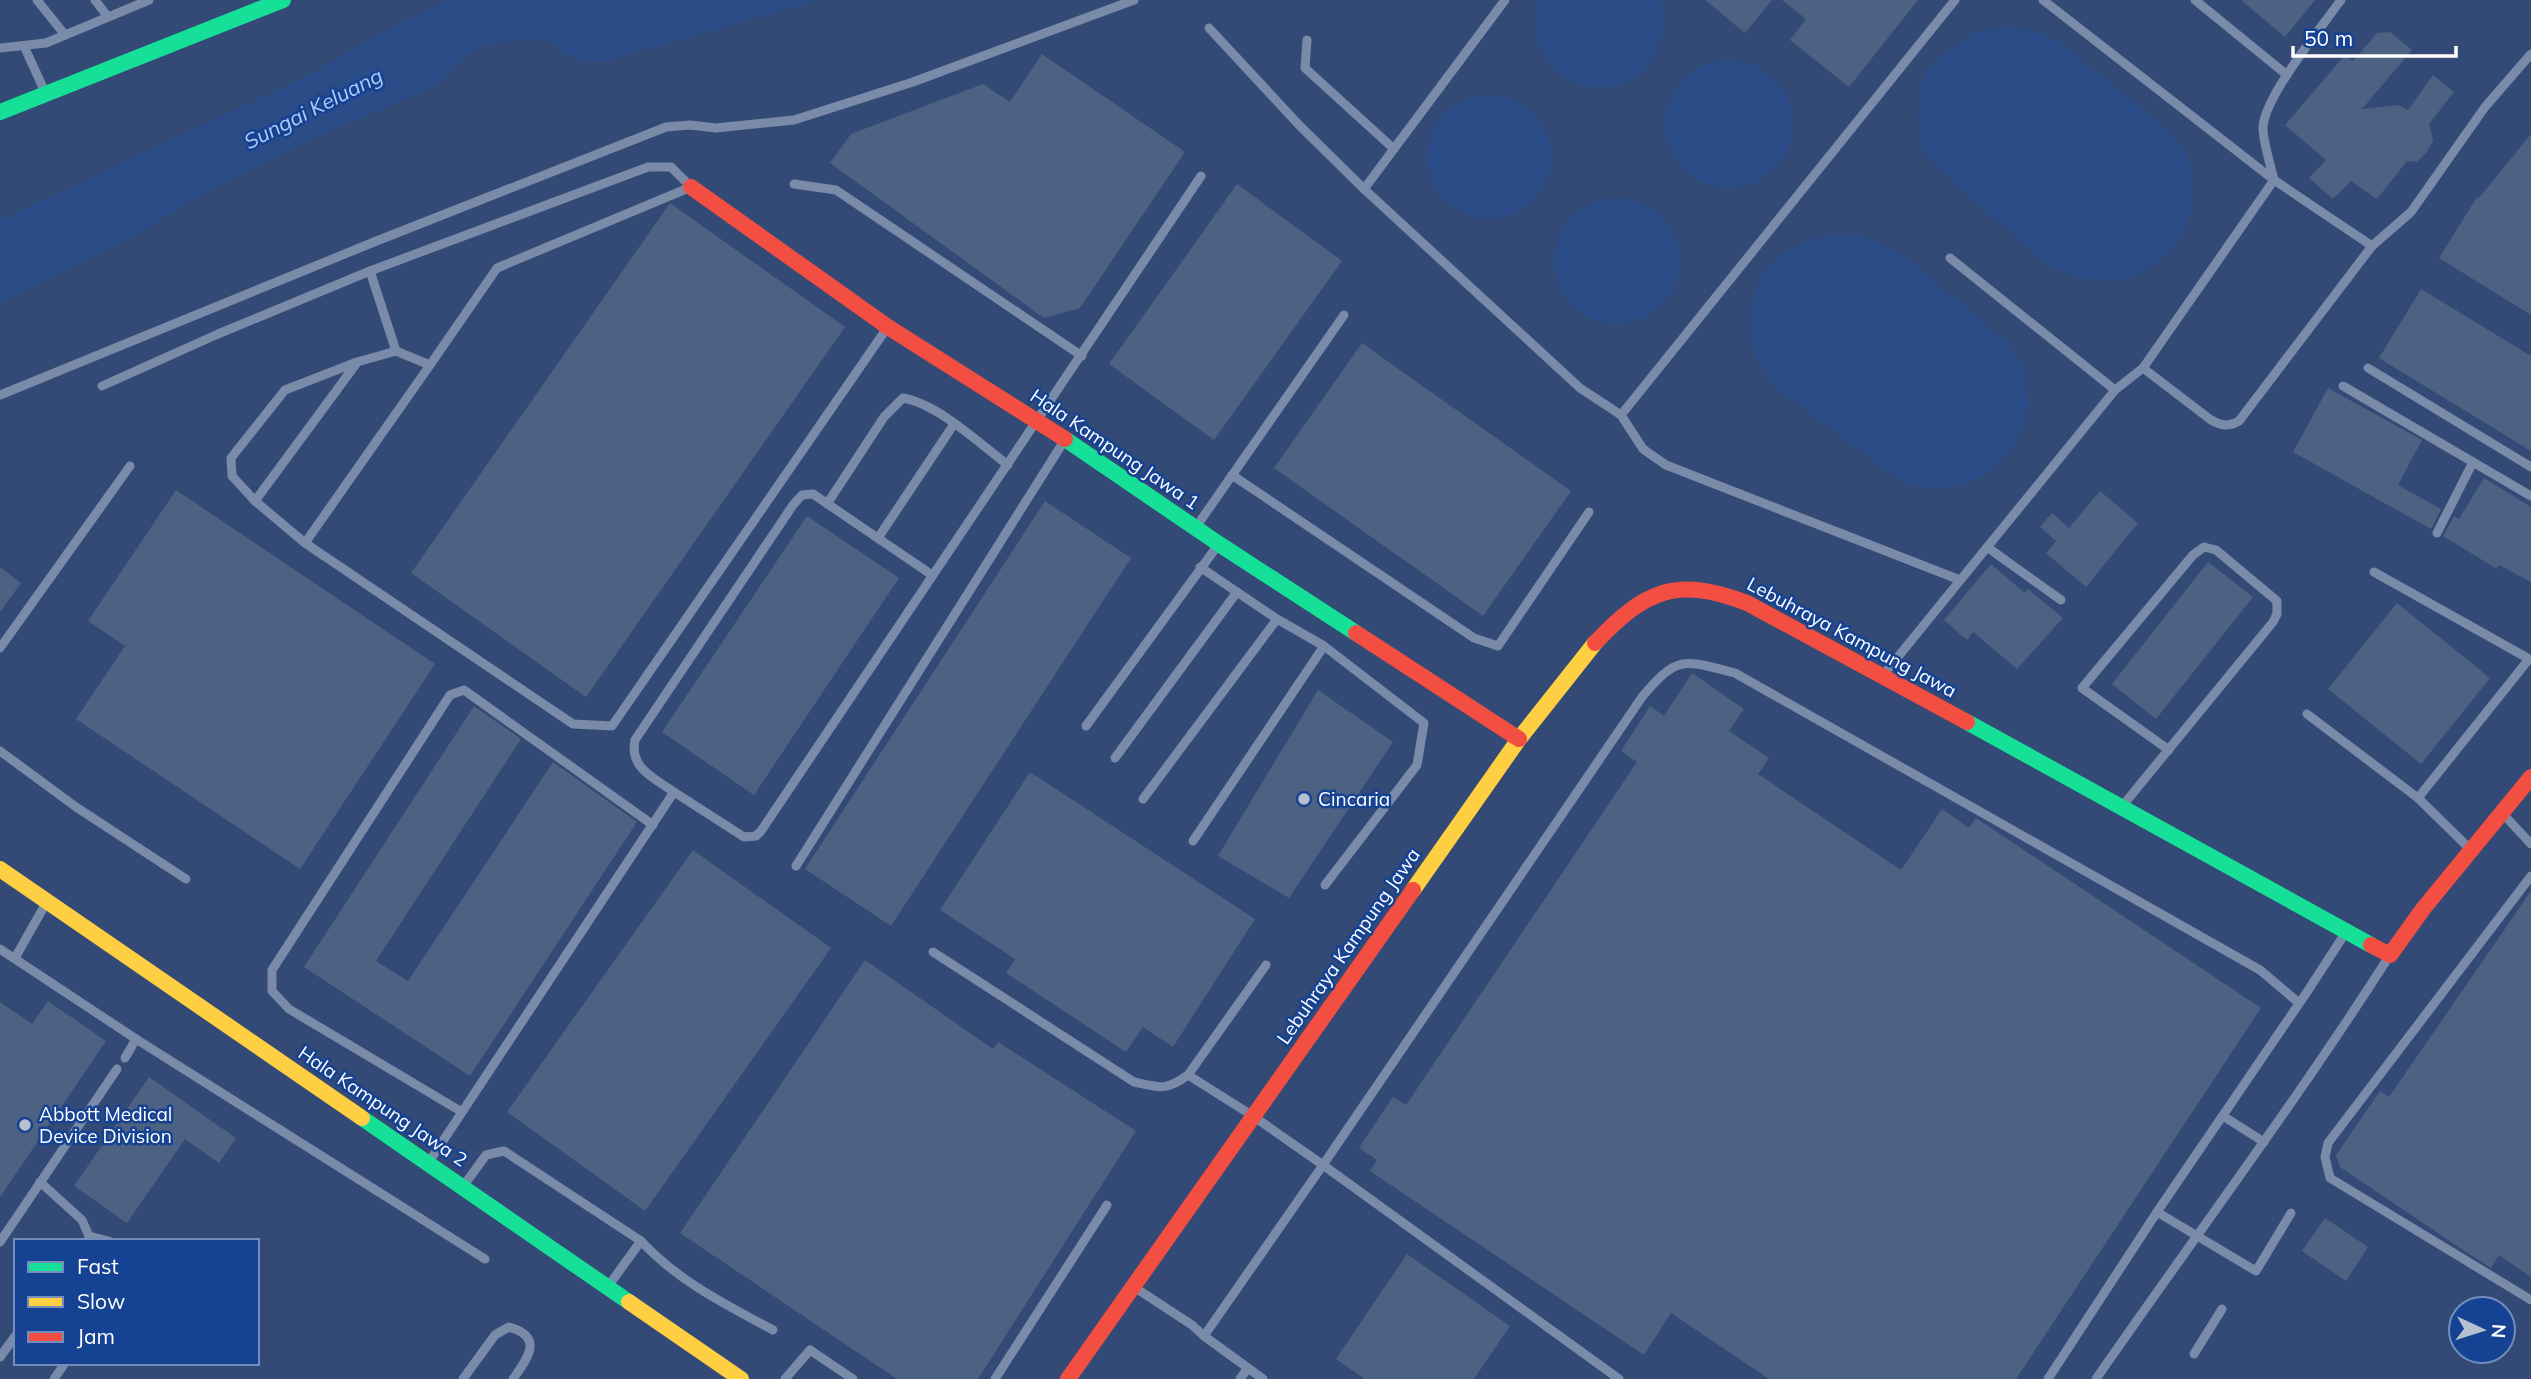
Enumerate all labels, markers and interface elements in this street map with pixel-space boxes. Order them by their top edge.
scale bar [2293,14,2456,58]
text: 50 m [2304,25,2353,51]
water label: Sungai Keluang [239,62,387,154]
street label: Hala Kampung Jawa 1 [1026,384,1204,514]
street label: Lebuhraya Kampung Jawa [1743,572,1961,702]
place label: Cincaria [1318,787,1390,811]
marker: Cincaria [1296,791,1312,807]
street label: Lebuhraya Kampung Jawa [1271,843,1425,1049]
street label: Hala Kampung Jawa 2 [294,1041,472,1171]
place label: Abbott Medical Device Division [39,1102,172,1148]
marker: Abbott Medical Device Division [17,1117,33,1133]
legend [14,1239,259,1365]
text: Fast [77,1253,119,1279]
text: Slow [77,1288,125,1314]
north arrow [2447,1295,2517,1365]
text: Jam [77,1323,115,1349]
text: N [2486,1323,2511,1339]

